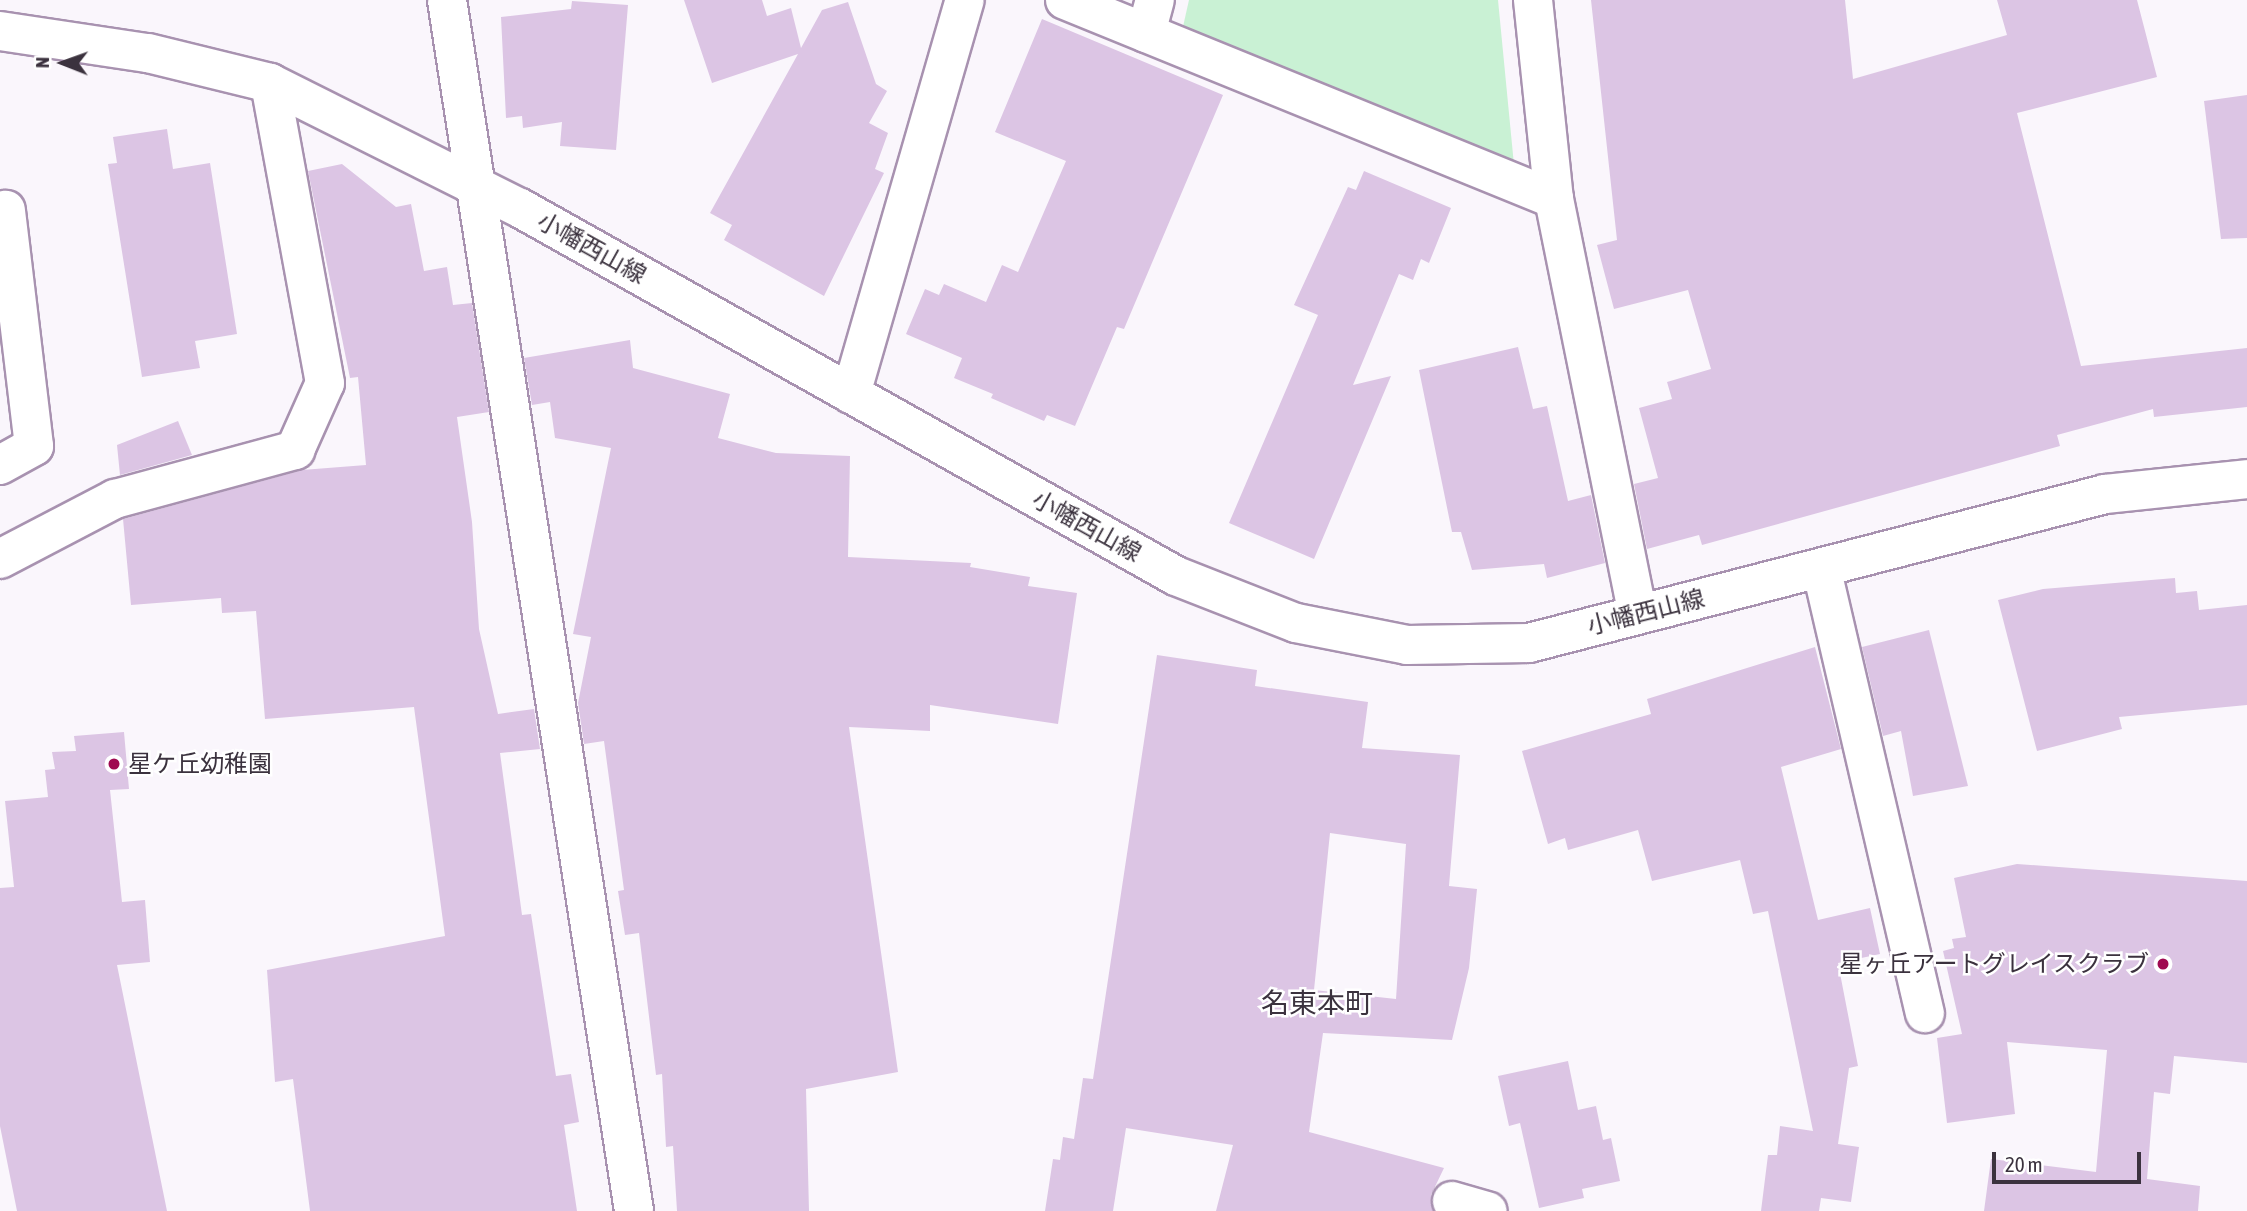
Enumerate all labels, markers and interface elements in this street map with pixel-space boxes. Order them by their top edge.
north arrow [28,28,98,98]
text: N [31,57,53,68]
street label: 小幡西山線 [533,206,651,290]
street label: 小幡西山線 [1028,484,1146,568]
street label: 小幡西山線 [1584,584,1708,640]
place label: 星ケ丘幼稚園 [128,750,272,778]
marker: 星ケ丘幼稚園 [106,756,122,772]
place label: 星ヶ丘アートグレイスクラブ [1838,950,2149,978]
marker: 星ヶ丘アートグレイスクラブ [2155,956,2171,972]
district label: 名東本町 [1261,986,1373,1020]
scale bar [1995,1138,2144,1182]
text: 20 m [2005,1152,2043,1176]

